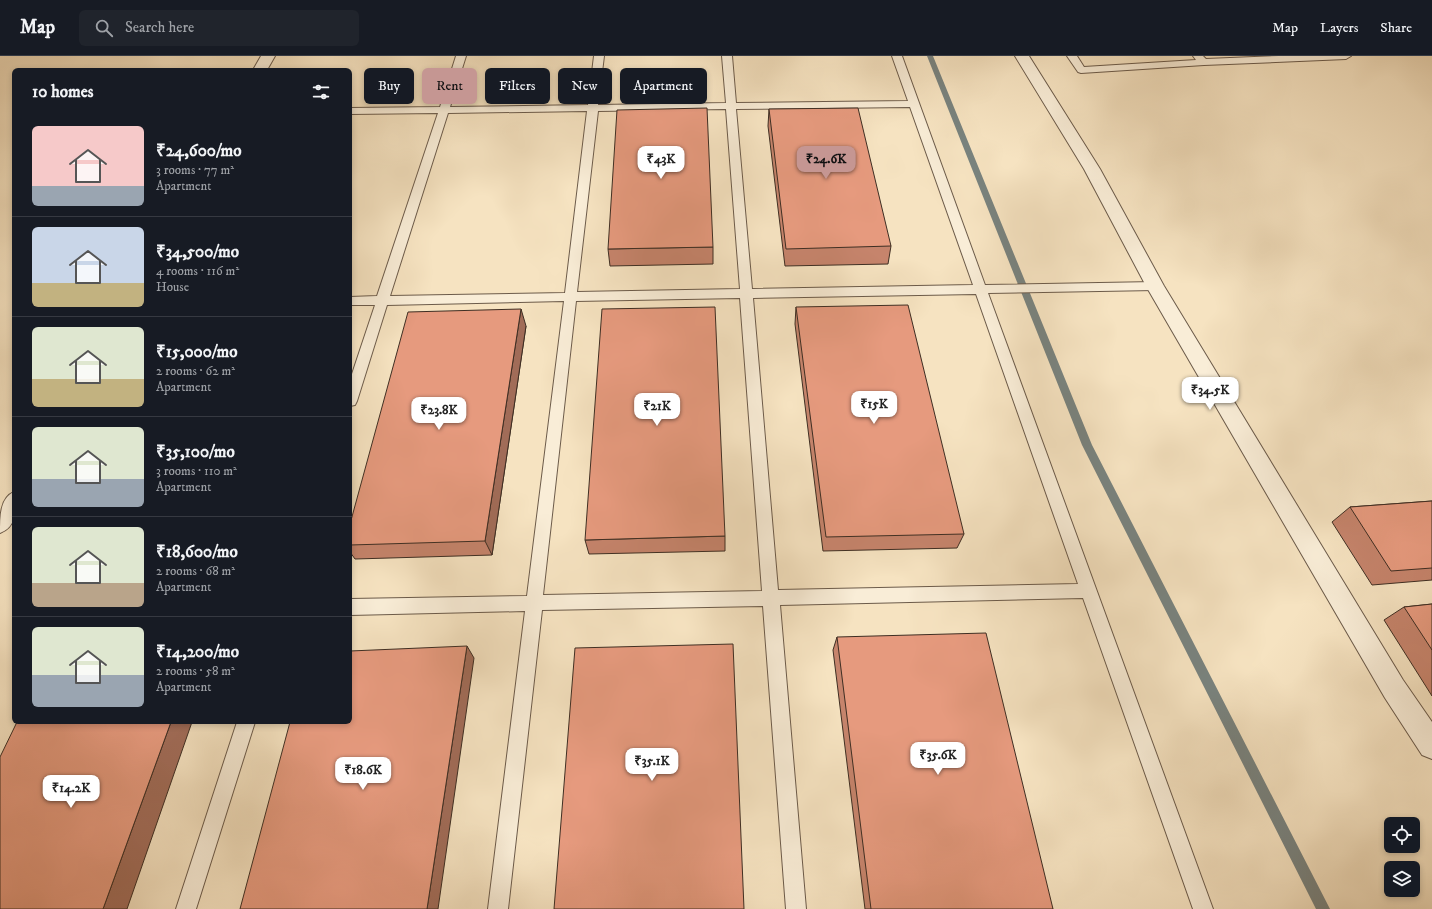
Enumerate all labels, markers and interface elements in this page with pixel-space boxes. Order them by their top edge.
search box [79,10,359,46]
text: Map [20,16,55,39]
icon: search [93,17,115,39]
text: Search here [125,18,194,37]
text: Map [1272,19,1298,37]
text: Layers [1320,19,1358,37]
text: Share [1380,19,1412,37]
chip: Buy [364,68,414,104]
chip: Rent [422,68,477,104]
chip: Filters [485,68,550,104]
chip: New [558,68,612,104]
chip: Apartment [620,68,707,104]
text: 10 homes [32,81,94,103]
icon: filters [310,81,332,103]
text: ₹24,600/mo [156,140,242,162]
icon: home [64,142,112,190]
pin: ₹43K [637,146,685,180]
pin: ₹24.6K [793,146,859,180]
text: ₹43K [647,151,675,167]
text: ₹24.6K [806,151,846,167]
text: 3 rooms · 77 m² [156,162,234,178]
text: Apartment [156,178,211,194]
text: ₹34,500/mo [156,241,239,263]
icon: home [64,243,112,291]
text: 4 rooms · 116 m² [156,263,239,279]
text: House [156,279,189,295]
text: ₹15,000/mo [156,341,237,363]
icon: home [64,343,112,391]
text: 2 rooms · 62 m² [156,363,235,379]
pin: ₹34.5K [1177,377,1243,411]
text: Apartment [156,379,211,395]
text: ₹34.5K [1191,382,1229,398]
pin: ₹15K [850,391,898,425]
pin: ₹21K [633,393,681,427]
text: ₹15K [860,396,888,412]
pin: ₹23.8K [406,397,472,431]
text: ₹21K [643,398,671,414]
text: ₹23.8K [420,402,458,418]
text: ₹35,100/mo [156,441,235,463]
icon: home [64,443,112,491]
text: 3 rooms · 110 m² [156,463,237,479]
text: Apartment [156,479,211,495]
text: ₹18,600/mo [156,541,238,563]
icon: home [64,543,112,591]
text: 2 rooms · 68 m² [156,563,235,579]
text: Apartment [156,579,211,595]
text: ₹14,200/mo [156,641,239,663]
icon: home [64,643,112,691]
text: 2 rooms · 58 m² [156,663,235,679]
text: Apartment [156,679,211,695]
pin: ₹35.6K [905,742,971,776]
text: ₹35.6K [919,747,957,763]
pin: ₹35.1K [619,748,685,782]
text: ₹35.1K [634,753,670,769]
pin: ₹18.6K [330,757,396,791]
text: ₹18.6K [344,762,382,778]
pin: ₹14.2K [38,775,104,809]
text: ₹14.2K [52,780,90,796]
map controls [1384,817,1420,897]
button: locate [1384,817,1420,853]
button: layers [1384,861,1420,897]

